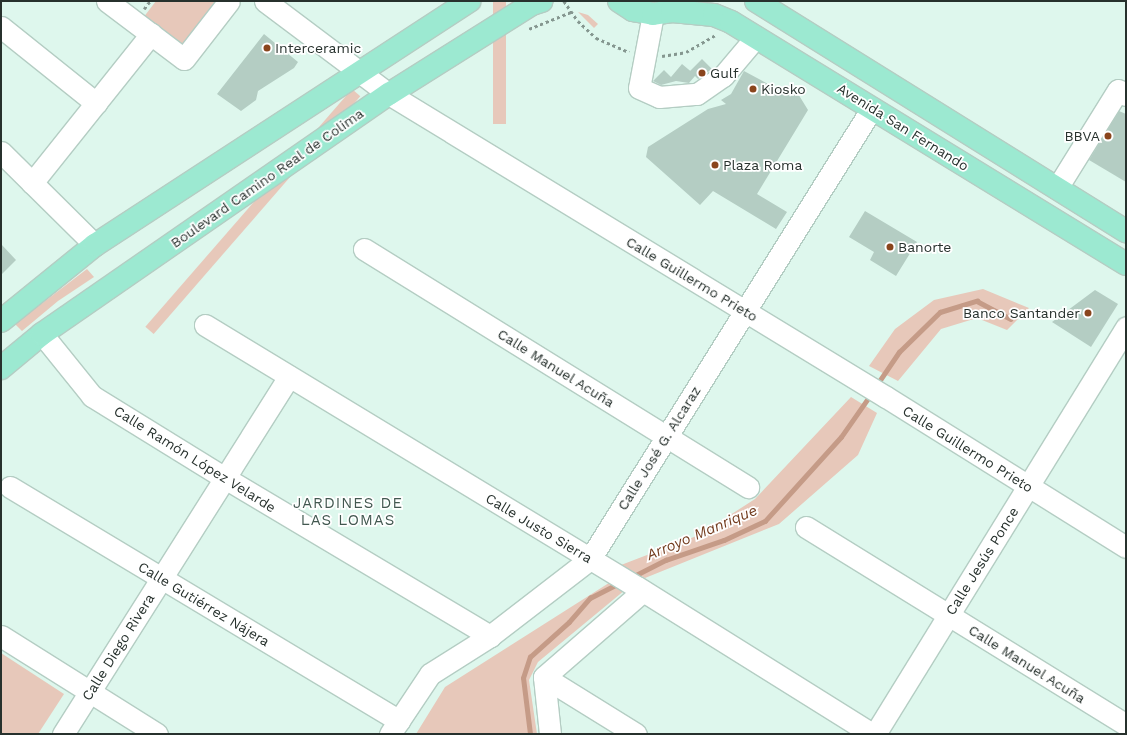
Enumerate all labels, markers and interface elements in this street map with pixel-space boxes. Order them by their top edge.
place label: Interceramic [275,40,361,56]
marker: Interceramic [262,43,272,53]
place label: Gulf [710,65,739,81]
marker: Gulf [697,68,707,78]
street label: Avenida San Fernando [834,80,972,174]
place label: Kiosko [761,81,806,97]
marker: Kiosko [748,84,758,94]
street label: Boulevard Camino Real de Colima [167,105,367,251]
place label: BBVA [1064,128,1100,144]
marker: BBVA [1103,131,1113,141]
place label: Plaza Roma [723,157,803,173]
marker: Plaza Roma [710,160,720,170]
street label: Calle Guillermo Prieto [623,233,761,325]
place label: Banorte [898,239,951,255]
marker: Banorte [885,242,895,252]
place label: Banco Santander [963,305,1080,321]
marker: Banco Santander [1083,308,1093,318]
street label: Calle Manuel Acuña [494,325,618,411]
street label: Calle José G. Alcaraz [614,382,704,514]
street label: Calle Ramón López Velarde [111,402,279,516]
street label: Calle Guillermo Prieto [900,402,1036,496]
street label: Calle Justo Sierra [483,489,595,567]
district label: JARDINES DE LAS LOMAS [293,494,403,529]
water label: Arroyo Manrique [644,502,760,564]
street label: Calle Jesús Ponce [942,504,1022,618]
street label: Calle Gutiérrez Nájera [135,558,273,650]
street label: Calle Diego Rivera [78,590,158,704]
street label: Calle Manuel Acuña [965,621,1089,707]

